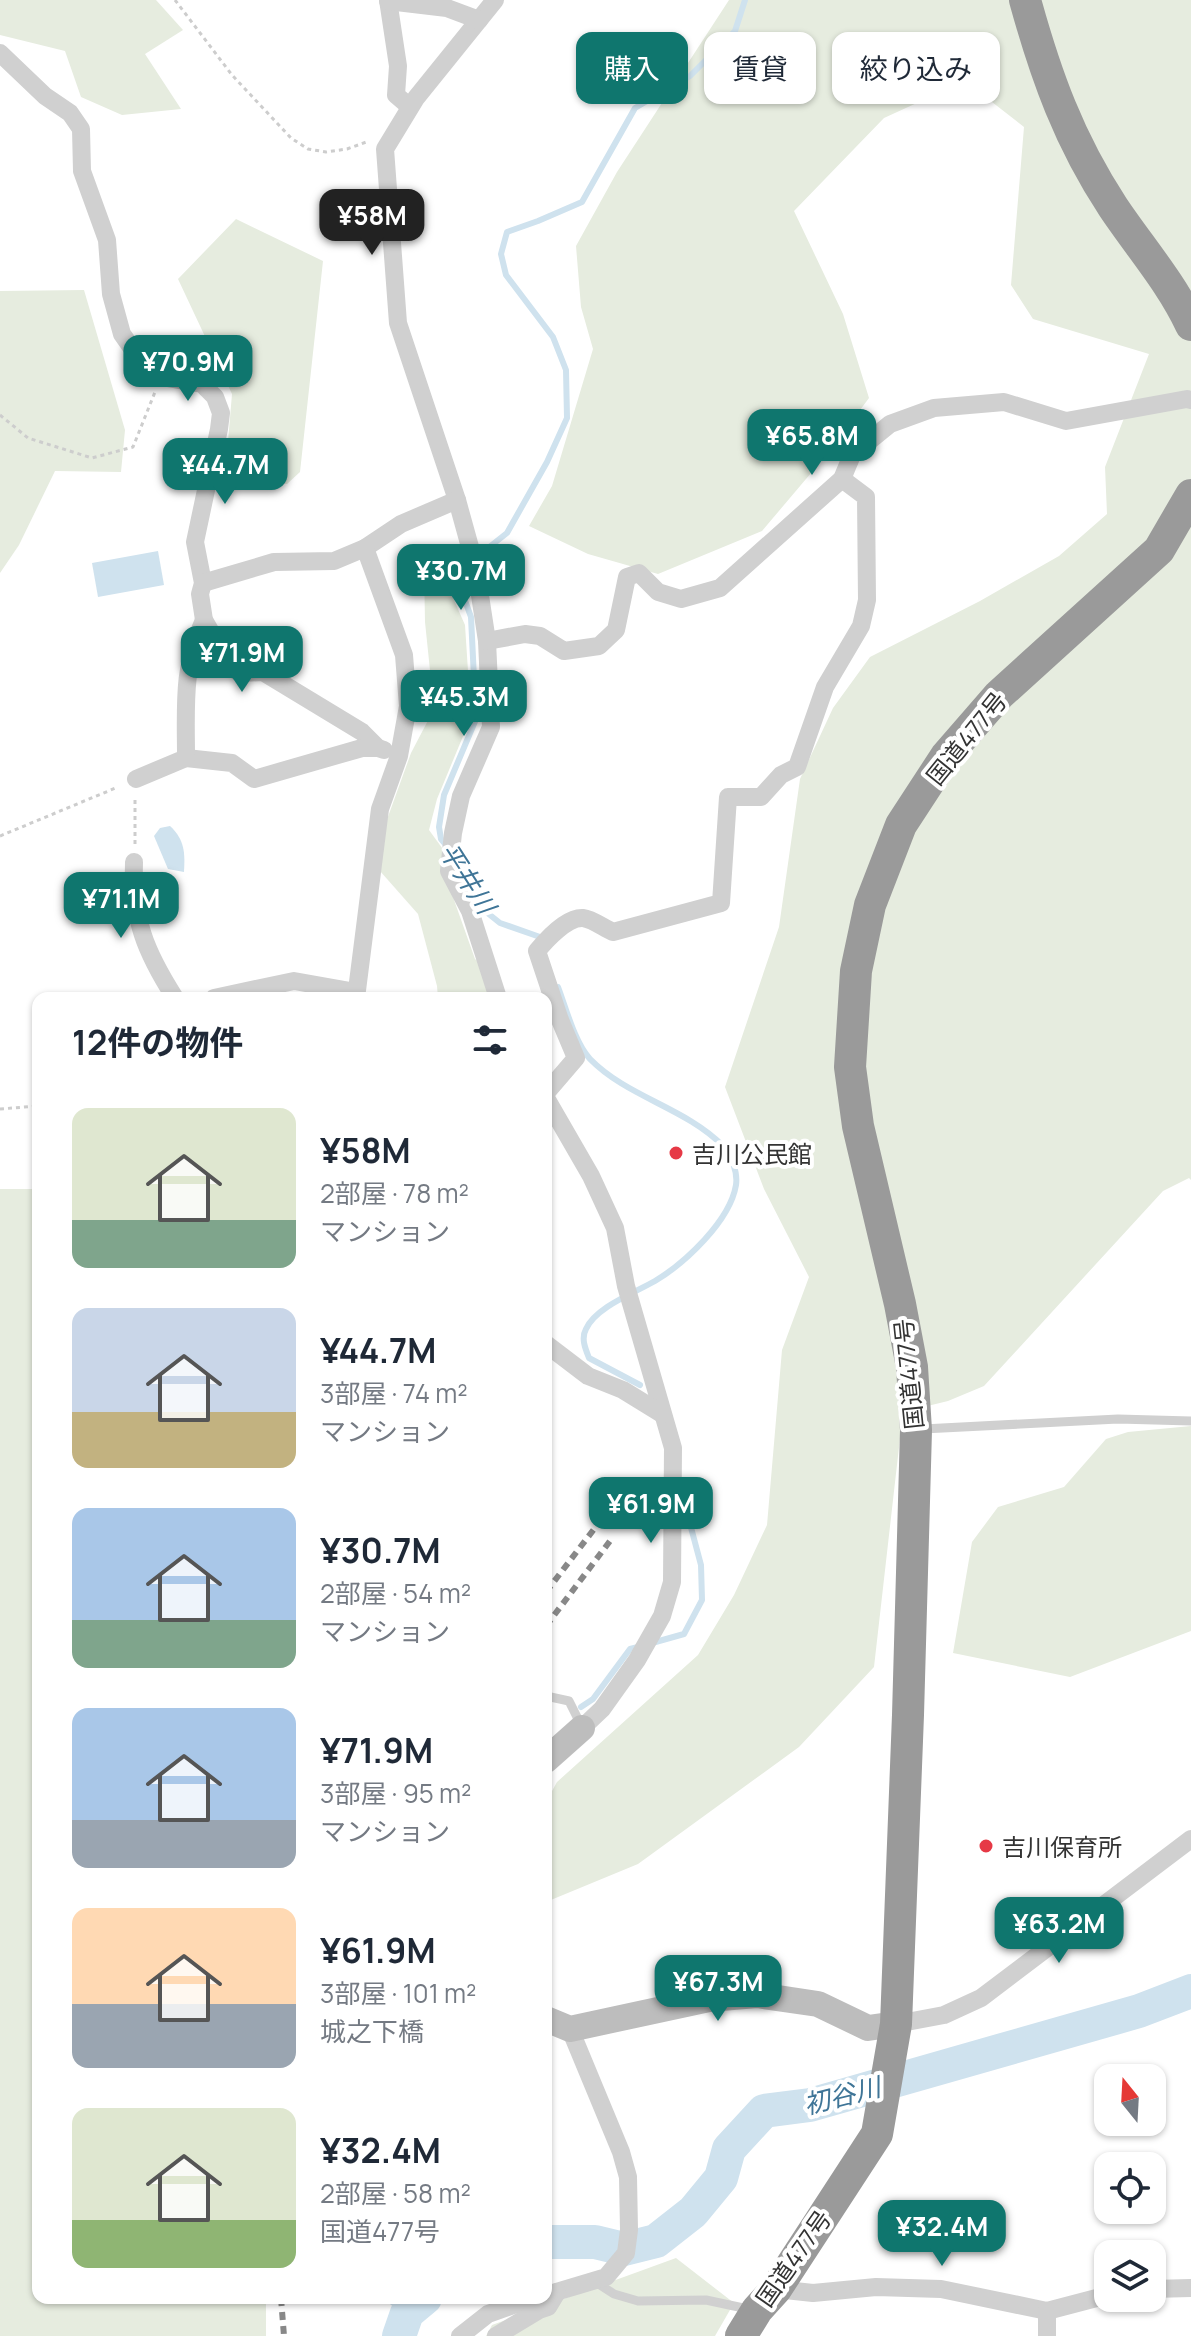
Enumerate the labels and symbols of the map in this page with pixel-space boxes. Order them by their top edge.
pin: ¥58M [325,189,419,257]
pin: ¥70.9M [123,335,253,403]
pin: ¥65.8M [747,409,877,477]
pin: ¥44.7M [160,438,290,506]
pin: ¥30.7M [396,544,526,612]
pin: ¥71.9M [177,626,307,694]
pin: ¥45.3M [399,670,529,738]
street label: 国道477号 [918,685,1014,791]
water label: 平井川 [432,835,506,923]
pin: ¥71.1M [56,872,186,940]
place label: 吉川公民館 [692,1137,812,1170]
marker: 吉川公民館 [667,1144,685,1162]
street label: 国道477号 [886,1317,930,1431]
pin: ¥61.9M [586,1477,716,1545]
place label: 吉川保育所 [1002,1830,1122,1863]
marker: 吉川保育所 [977,1837,995,1855]
pin: ¥63.2M [994,1897,1124,1965]
pin: ¥67.3M [653,1955,783,2023]
north arrow [1094,2064,1166,2136]
water label: 初谷川 [800,2067,887,2122]
pin: ¥32.4M [877,2200,1007,2268]
street label: 国道477号 [748,2203,838,2313]

